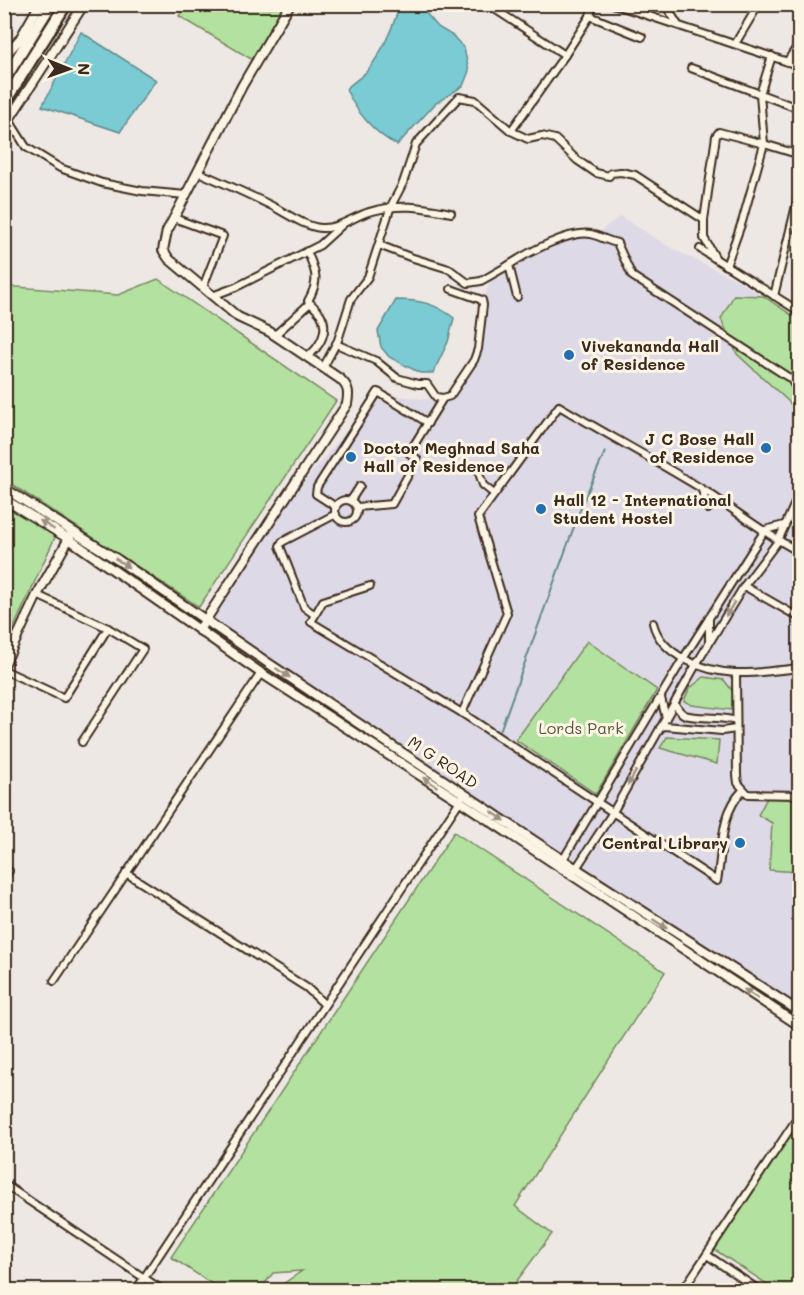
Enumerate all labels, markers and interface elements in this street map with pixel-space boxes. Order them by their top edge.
north arrow [39,39,99,99]
text: N [74,63,95,76]
place label: Vivekananda Hall of Residence [581,335,719,374]
marker: Vivekananda Hall of Residence [562,348,576,362]
place label: J C Bose Hall of Residence [645,428,754,467]
place label: Doctor Meghnad Saha Hall of Residence [363,437,540,476]
marker: J C Bose Hall of Residence [759,441,773,455]
marker: Doctor Meghnad Saha Hall of Residence [344,450,358,464]
place label: Hall 12 - International Student Hostel [553,489,731,528]
marker: Hall 12 - International Student Hostel [534,502,548,516]
one-way arrow [39,520,55,531]
one-way arrow [114,557,131,568]
one-way arrow [725,601,736,617]
one-way arrow [275,667,291,679]
park label: Lords Park [538,717,624,738]
street label: M G ROAD [404,731,482,793]
one-way arrow [627,770,637,787]
one-way arrow [422,777,438,788]
one-way arrow [490,810,506,821]
place label: Central Library [602,832,728,853]
marker: Central Library [733,836,747,850]
one-way arrow [652,918,668,929]
one-way arrow [743,988,759,1000]

